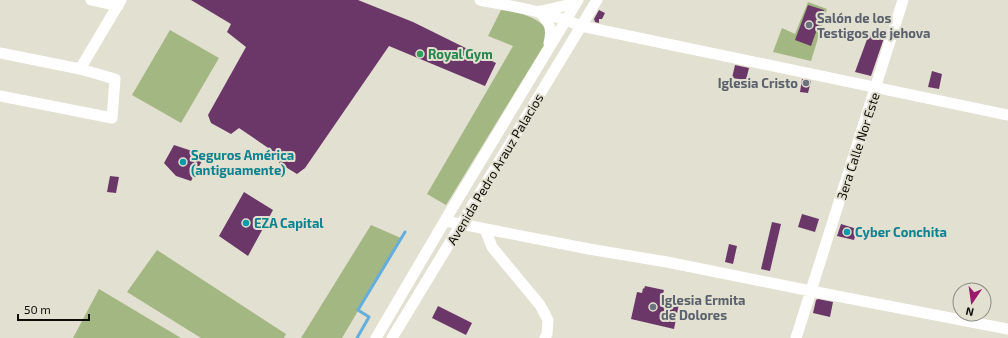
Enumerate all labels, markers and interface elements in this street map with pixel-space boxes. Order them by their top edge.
place label: Salón de los Testigos de jehova [817,10,930,41]
marker: Salón de los Testigos de jehova [804,20,814,30]
place label: Royal Gym [428,46,493,62]
marker: Royal Gym [415,49,425,59]
place label: Iglesia Cristo [718,75,798,91]
marker: Iglesia Cristo [801,78,811,88]
street label: Avenida Pedro Arauz Palacios [443,90,547,248]
street label: 3era Calle Nor Este [833,90,883,202]
place label: Seguros América (antiguamente) [191,147,294,178]
marker: Seguros América (antiguamente) [178,157,188,167]
place label: EZA Capital [254,215,324,231]
marker: EZA Capital [241,218,251,228]
place label: Cyber Conchita [855,224,947,240]
marker: Cyber Conchita [842,227,852,237]
north arrow [952,282,992,322]
place label: Iglesia Ermita de Dolores [661,292,746,323]
scale bar [18,296,89,322]
text: 50 m [24,302,51,316]
marker: Iglesia Ermita de Dolores [648,302,658,312]
text: N [964,305,975,319]

